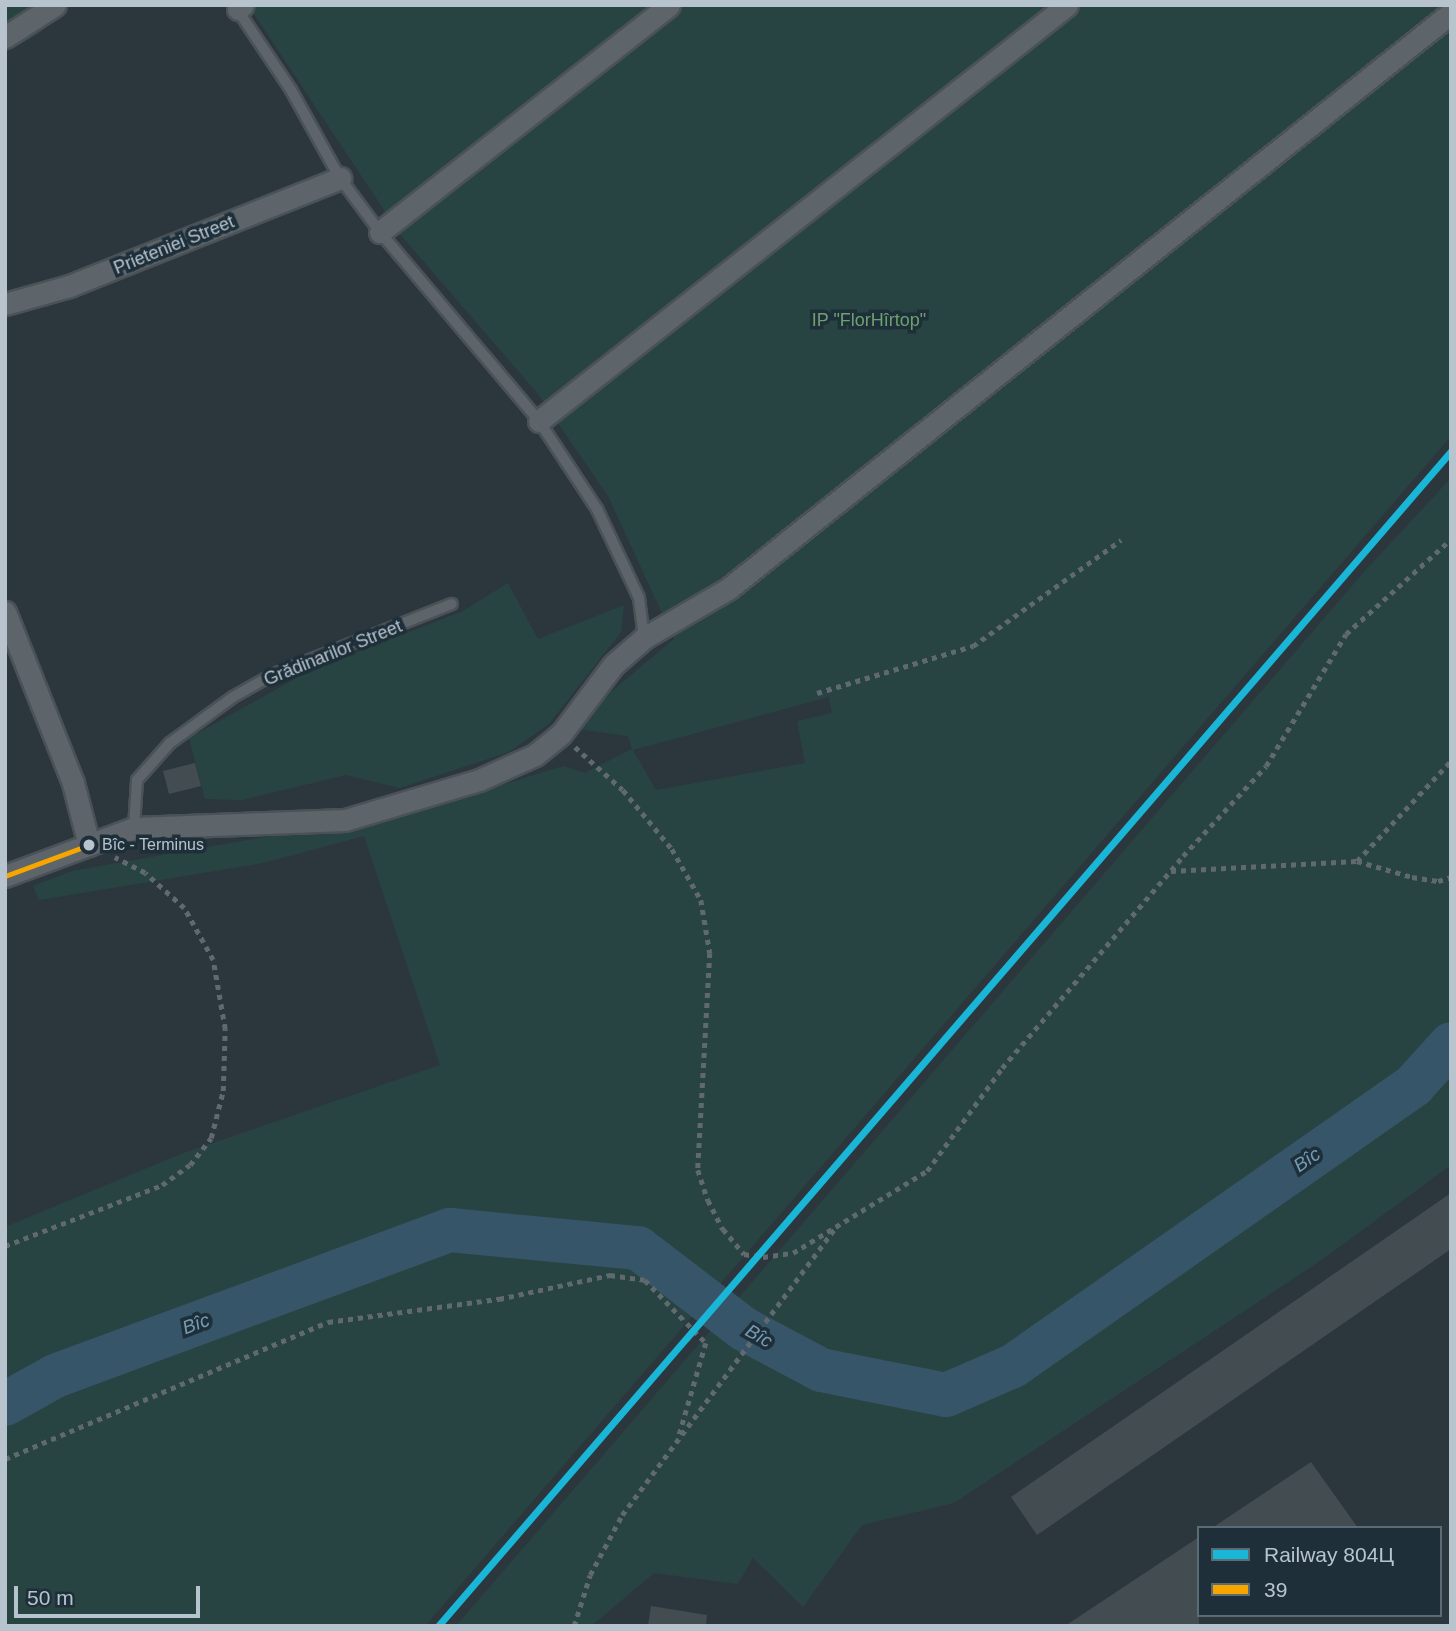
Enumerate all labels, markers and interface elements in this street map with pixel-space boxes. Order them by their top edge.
street label: Prieteniei Street [111,211,237,279]
park label: IP "FlorHîrtop" [812,309,926,331]
street label: Grădinarilor Street [261,615,405,691]
place label: Bîc - Terminus [102,835,204,855]
marker: Bîc - Terminus [82,838,96,852]
water label: Bîc [1289,1143,1325,1177]
water label: Bîc [179,1309,213,1339]
water label: Bîc [741,1319,777,1353]
legend [1197,1526,1442,1617]
text: Railway 804Ц [1264,1543,1394,1566]
scale bar [18,1572,203,1616]
text: 39 [1264,1578,1287,1601]
text: 50 m [27,1586,74,1609]

